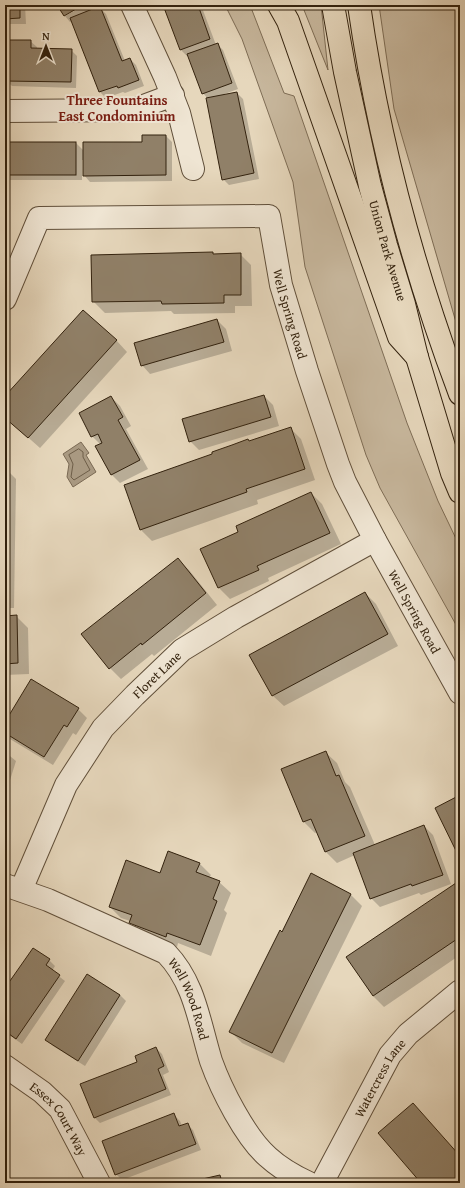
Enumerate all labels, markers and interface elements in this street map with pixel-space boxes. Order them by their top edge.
north arrow [26,26,66,66]
text: N [42,28,50,44]
district label: Three Fountains East Condominium [58,90,176,126]
street label: Union Park Avenue [365,198,412,304]
street label: Well Spring Road [269,267,312,361]
street label: Well Spring Road [384,566,446,657]
street label: Floret Lane [128,646,185,702]
street label: Well Wood Road [164,953,214,1042]
street label: Watercress Lane [349,1034,410,1121]
street label: Essex Court Way [26,1077,93,1160]

